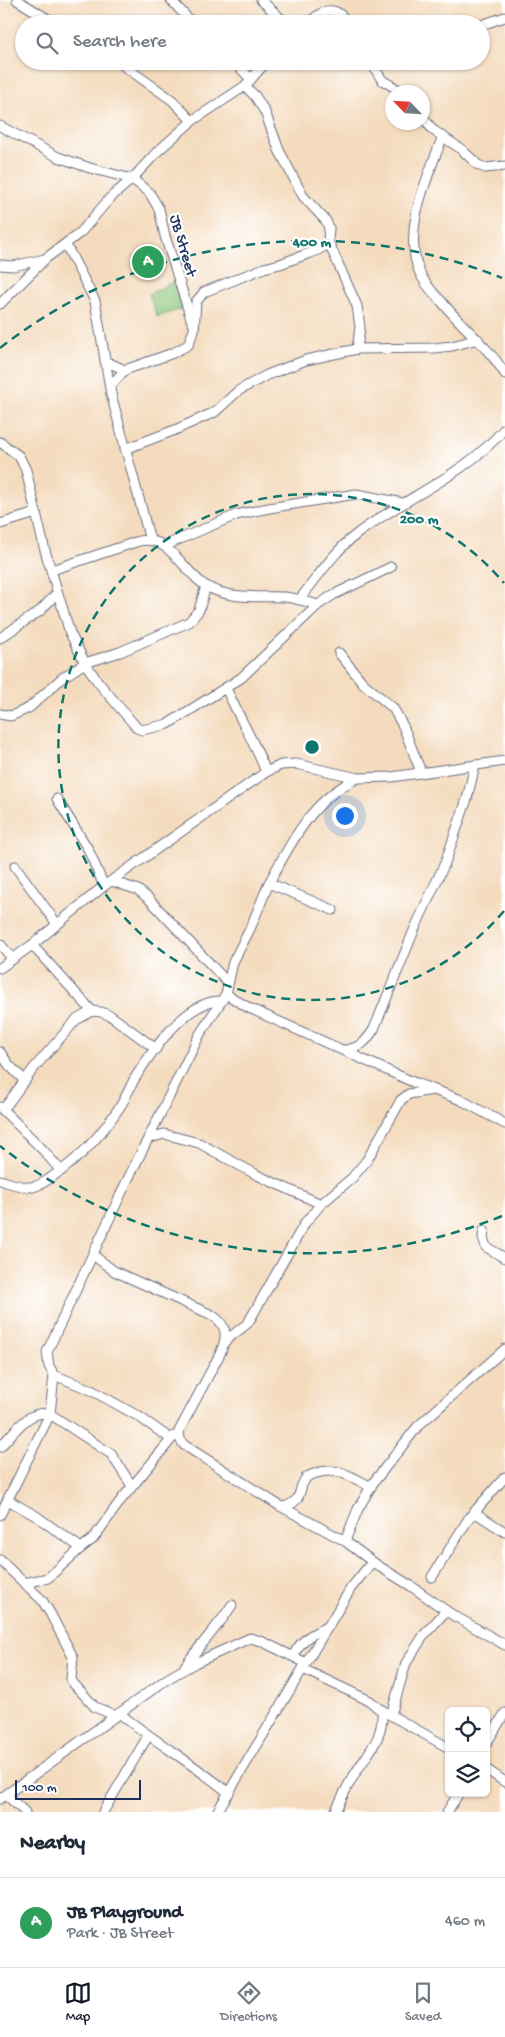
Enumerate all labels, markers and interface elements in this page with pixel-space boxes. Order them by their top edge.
search box [15,15,490,70]
icon: search [33,29,61,57]
text: Search here [73,31,167,54]
north arrow [385,85,430,130]
street label: JB Street [164,213,200,280]
text: 400 m [292,234,332,252]
pin: A [132,243,164,281]
text: 200 m [400,511,439,529]
centre of rings [303,738,321,756]
your location [332,803,358,829]
map controls [445,1707,490,1797]
button: locate [445,1707,490,1752]
button: layers [445,1752,490,1797]
scale bar [15,1777,141,1800]
text: 100 m [22,1780,57,1797]
text: Nearby [20,1832,85,1857]
text: JB Playground [67,1902,182,1925]
text: A [31,1913,41,1932]
text: 460 m [445,1913,485,1932]
text: Park · JB Street [67,1925,173,1944]
tab: Map [64,1979,92,2026]
tab: Directions [220,1979,277,2026]
tab: Saved [405,1979,441,2026]

